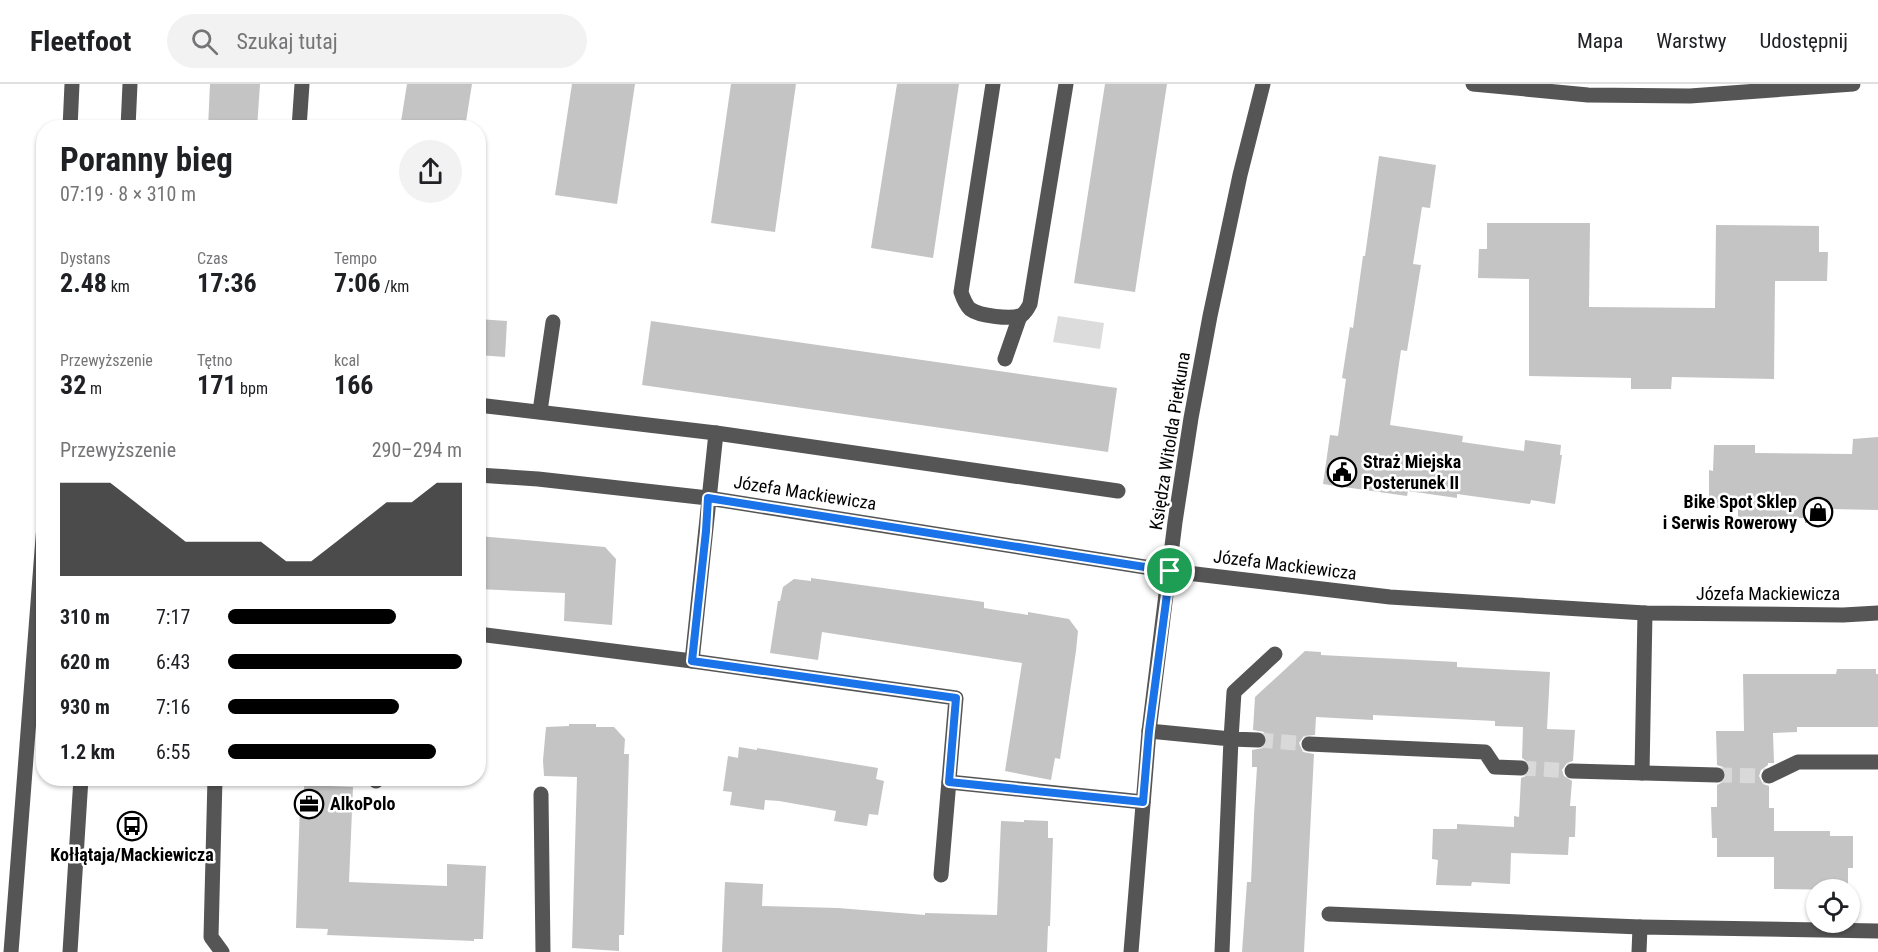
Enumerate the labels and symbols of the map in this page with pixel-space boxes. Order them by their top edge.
street label: Księdza Witolda Pietkuna [1145,350,1194,531]
place label: Straż Miejska Posterunek II [1363,451,1461,493]
public building icon: Straż Miejska Posterunek II [1326,456,1358,488]
street label: Józefa Mackiewicza [732,471,878,514]
place label: Bike Spot Sklep i Serwis Rowerowy [1663,491,1797,533]
shop icon: Bike Spot Sklep i Serwis Rowerowy [1802,496,1834,528]
pin [1144,545,1195,596]
street label: Józefa Mackiewicza [1212,545,1358,584]
street label: Józefa Mackiewicza [1696,583,1840,604]
office icon: AlkoPolo [293,788,325,820]
place label: AlkoPolo [330,793,395,814]
bus stop icon: Kołłątaja/Mackiewicza [116,810,148,842]
place label: Kołłątaja/Mackiewicza [50,844,214,865]

